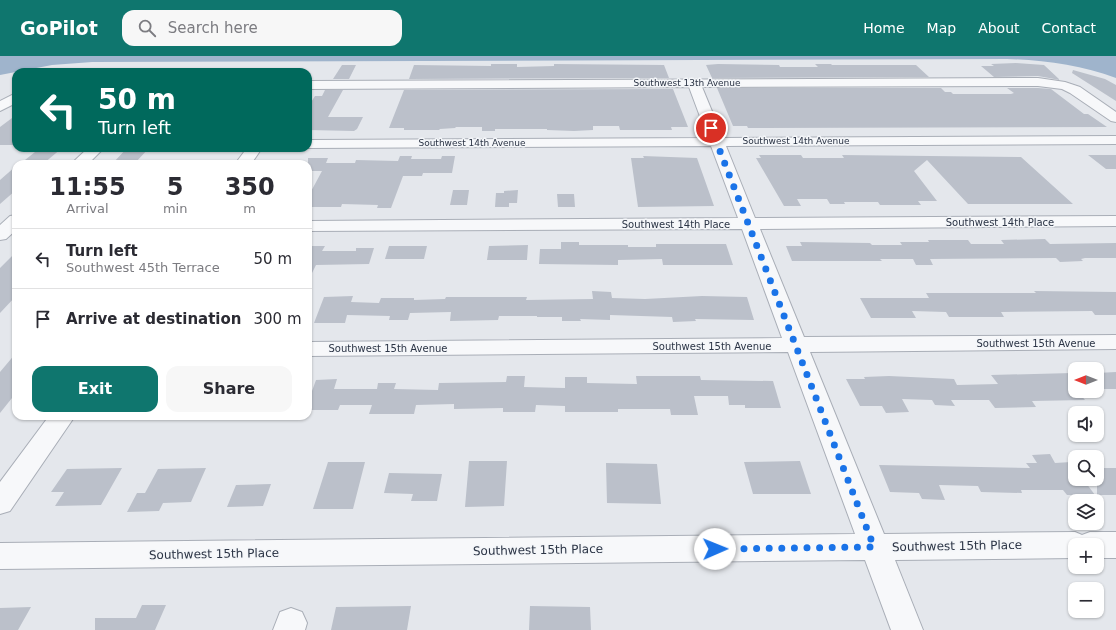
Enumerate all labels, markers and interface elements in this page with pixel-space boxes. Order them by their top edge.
search box [122,10,402,46]
text: GoPilot [20,17,98,39]
icon: search [136,17,158,39]
text: Search here [168,19,258,37]
text: Home [863,20,905,36]
text: Map [927,20,956,36]
text: About [978,20,1020,36]
text: Contact [1042,20,1096,36]
street label: Southwest 13th Avenue [633,78,741,88]
text: 50 m [98,83,176,116]
icon: left [32,84,84,136]
pin [694,111,728,145]
text: Turn left [98,117,171,138]
icon: arrive [700,117,722,139]
street label: Southwest 14th Avenue [742,136,850,146]
street label: Southwest 14th Avenue [418,138,526,148]
text: 11:55 [49,173,126,201]
text: 5 [167,173,183,201]
text: 350 [225,173,275,201]
text: Arrival [66,201,109,216]
text: min [163,201,187,216]
text: m [243,201,256,216]
street label: Southwest 14th Place [946,217,1054,228]
street label: Southwest 14th Place [622,219,730,230]
text: Turn left [66,242,138,260]
icon: left [32,248,54,270]
text: 50 m [254,250,292,268]
text: Southwest 45th Terrace [66,260,220,275]
icon: arrive [32,308,54,330]
text: Arrive at destination [66,310,241,328]
text: 300 m [253,310,302,328]
street label: Southwest 15th Avenue [976,338,1096,349]
street label: Southwest 15th Avenue [652,341,772,352]
street label: Southwest 15th Avenue [328,343,448,354]
north arrow [1068,362,1104,398]
map controls [1068,362,1104,618]
button: Exit [32,366,158,412]
button: Share [166,366,292,412]
button: sound [1068,406,1104,442]
button: search [1068,450,1104,486]
button: layers [1068,494,1104,530]
position arrow [694,528,736,570]
street label: Southwest 15th Place [892,538,1022,554]
button: + [1068,538,1104,574]
street label: Southwest 15th Place [473,542,603,558]
street label: Southwest 15th Place [149,546,279,562]
button: − [1068,582,1104,618]

